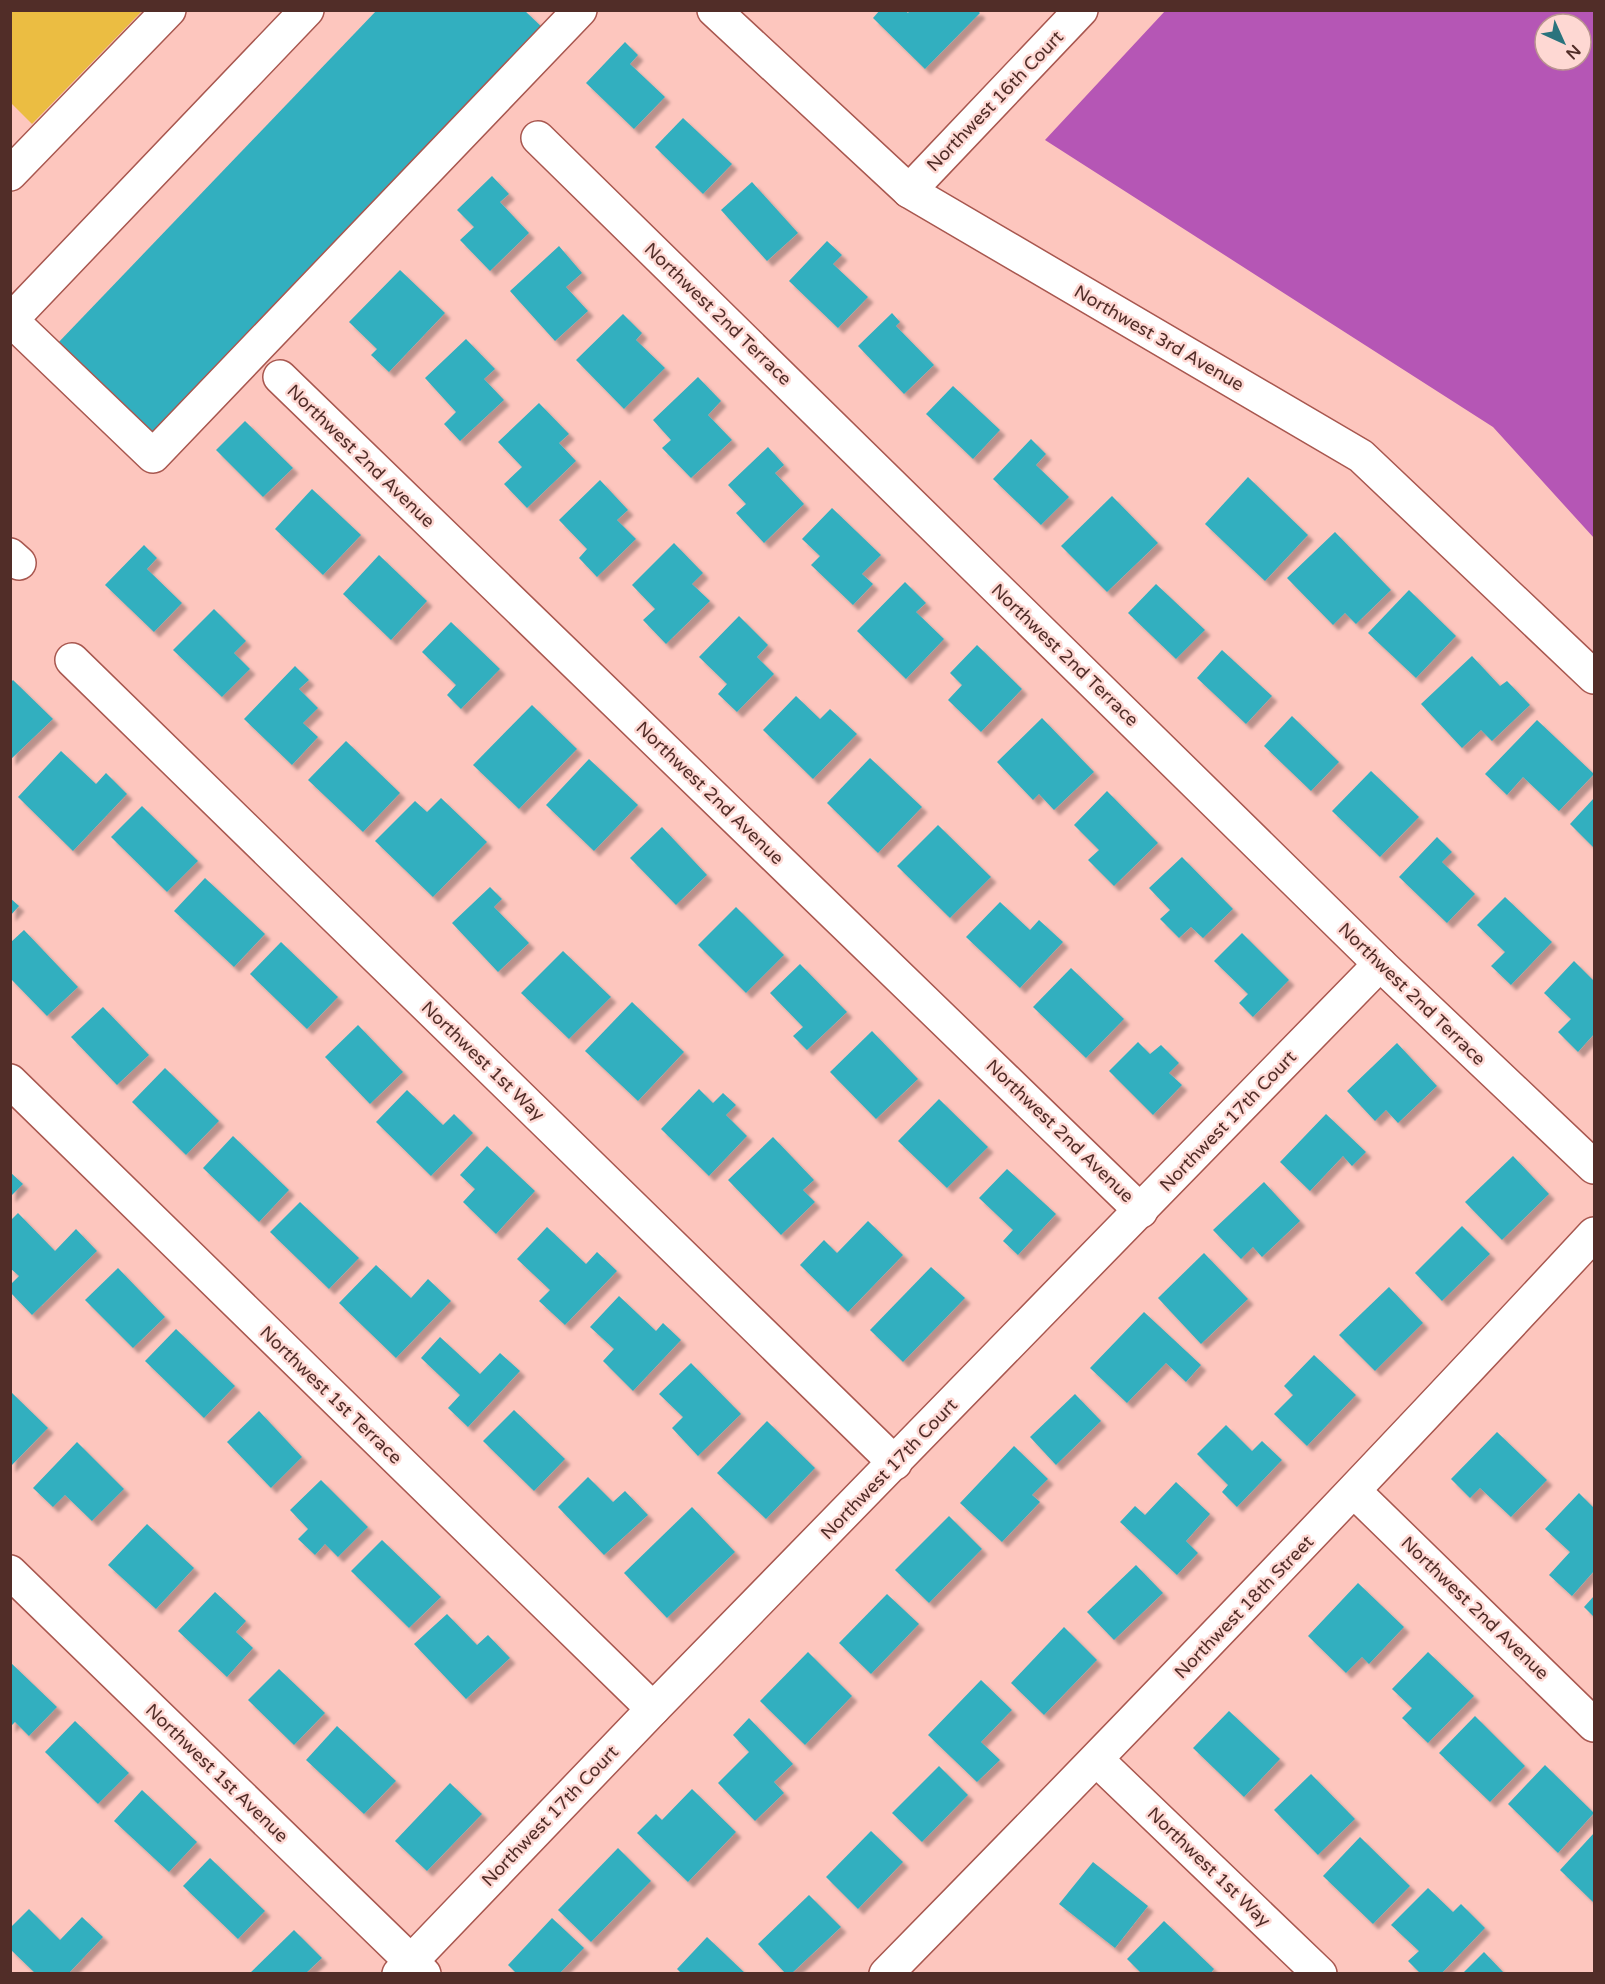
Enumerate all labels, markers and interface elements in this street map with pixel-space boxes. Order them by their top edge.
north arrow [1533,12,1593,72]
street label: Northwest 16th Court [922,26,1068,176]
text: N [1561,40,1585,64]
street label: Northwest 2nd Terrace [640,238,796,390]
street label: Northwest 3rd Avenue [1070,280,1248,396]
street label: Northwest 2nd Avenue [283,380,439,532]
street label: Northwest 2nd Terrace [987,579,1143,731]
street label: Northwest 2nd Avenue [632,717,788,869]
street label: Northwest 2nd Terrace [1334,918,1490,1070]
street label: Northwest 1st Way [417,997,549,1126]
street label: Northwest 17th Court [1155,1046,1301,1196]
street label: Northwest 2nd Avenue [982,1055,1138,1207]
street label: Northwest 1st Terrace [255,1321,407,1469]
street label: Northwest 17th Court [816,1394,962,1544]
street label: Northwest 18th Street [1170,1531,1318,1683]
street label: Northwest 2nd Avenue [1397,1532,1553,1684]
street label: Northwest 1st Avenue [141,1699,293,1847]
street label: Northwest 17th Court [477,1741,623,1891]
street label: Northwest 1st Way [1143,1803,1275,1932]

